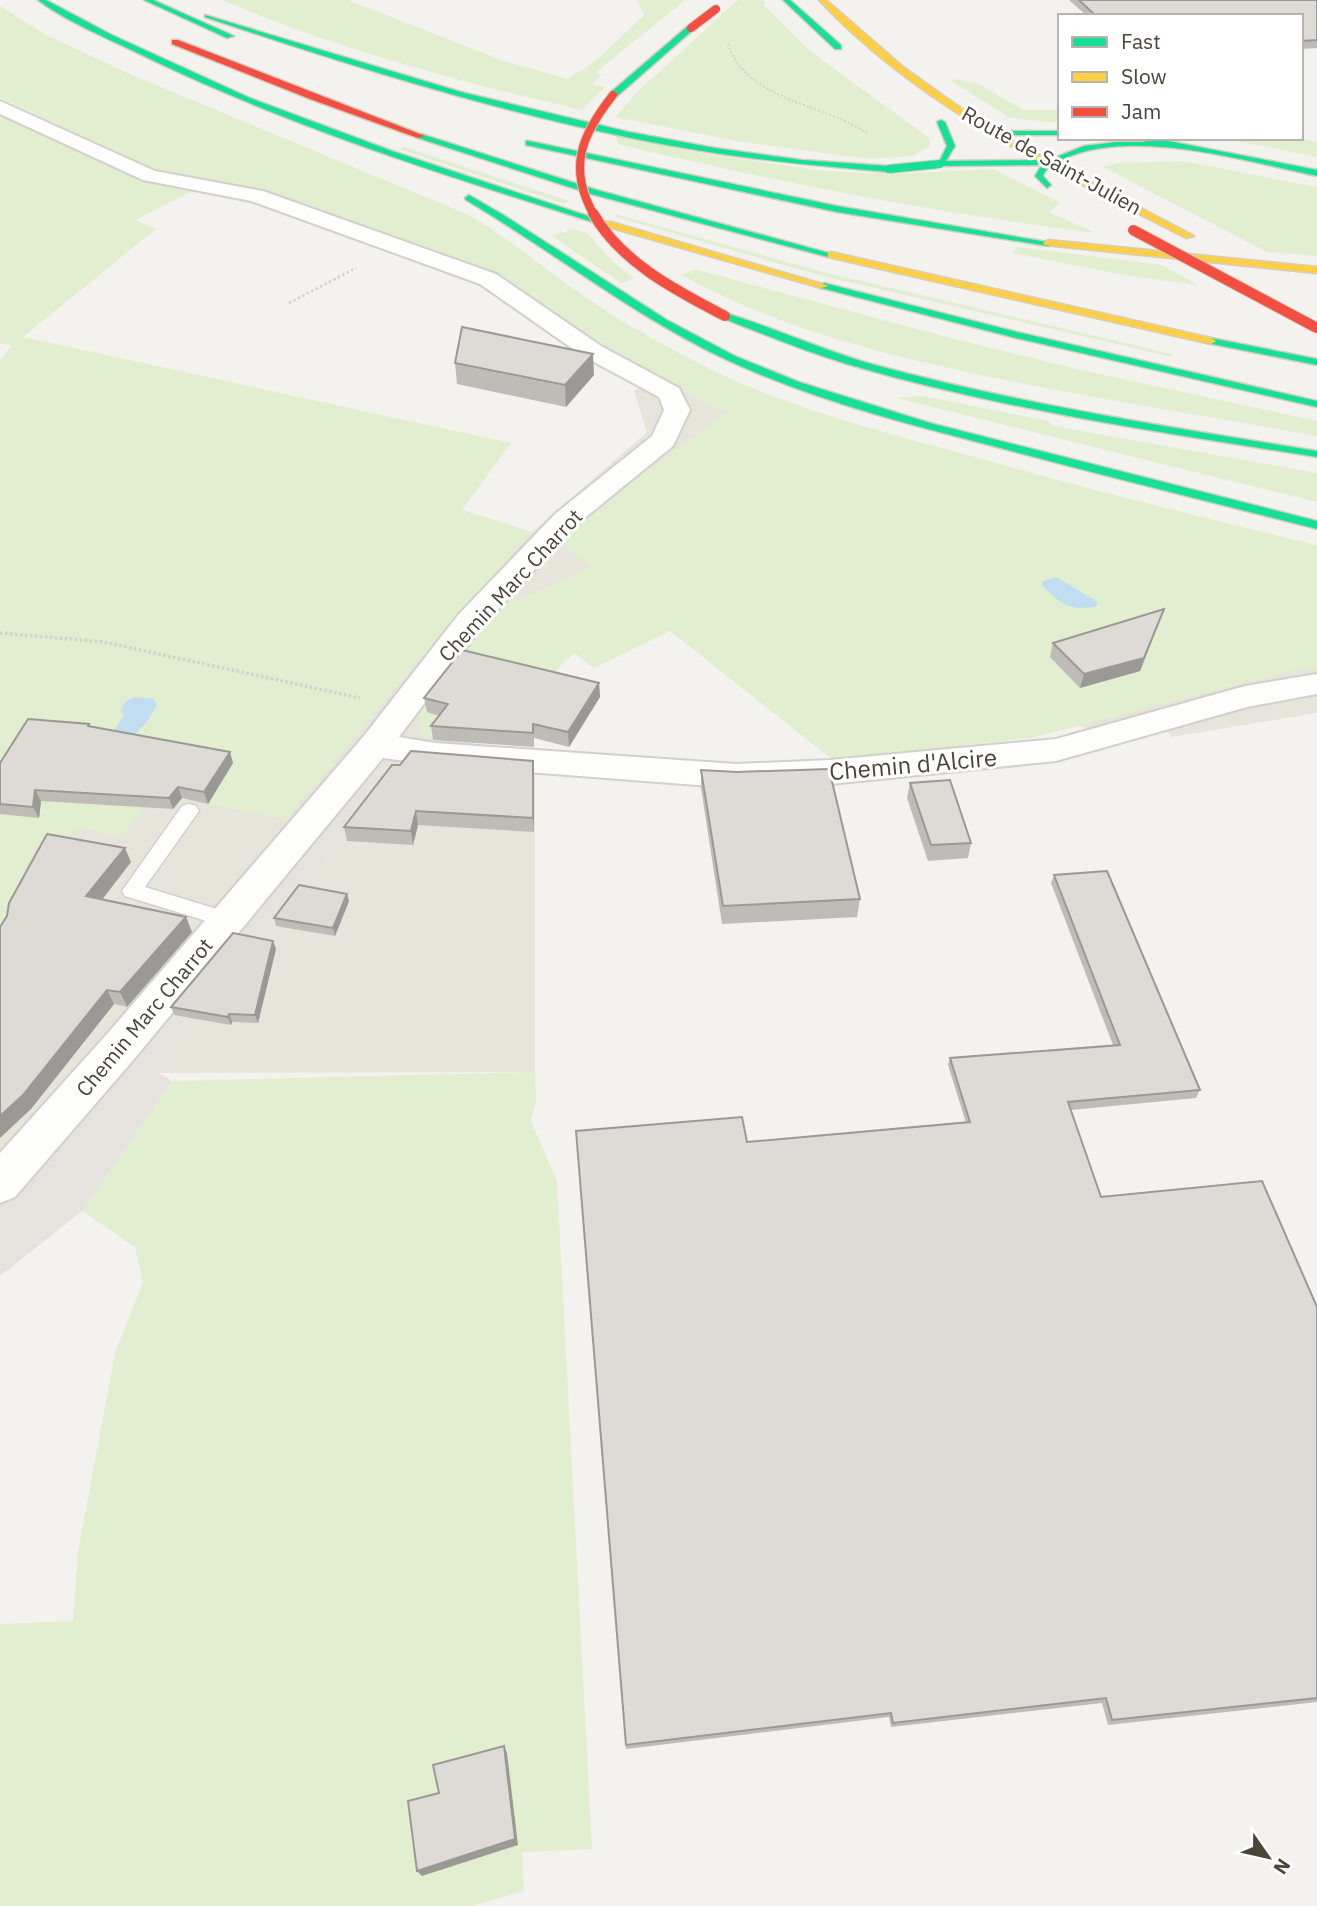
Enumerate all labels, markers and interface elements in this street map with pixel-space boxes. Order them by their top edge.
legend [1058,14,1303,140]
text: Fast [1121,27,1161,55]
text: Slow [1121,62,1167,90]
text: Jam [1121,97,1161,125]
street label: Route de Saint-Julien [957,99,1147,221]
street label: Chemin Marc Charrot [432,503,588,667]
street label: Chemin d'Alcire [828,741,998,787]
street label: Chemin Marc Charrot [69,932,219,1102]
north arrow [1233,1822,1303,1892]
text: N [1268,1854,1296,1879]

